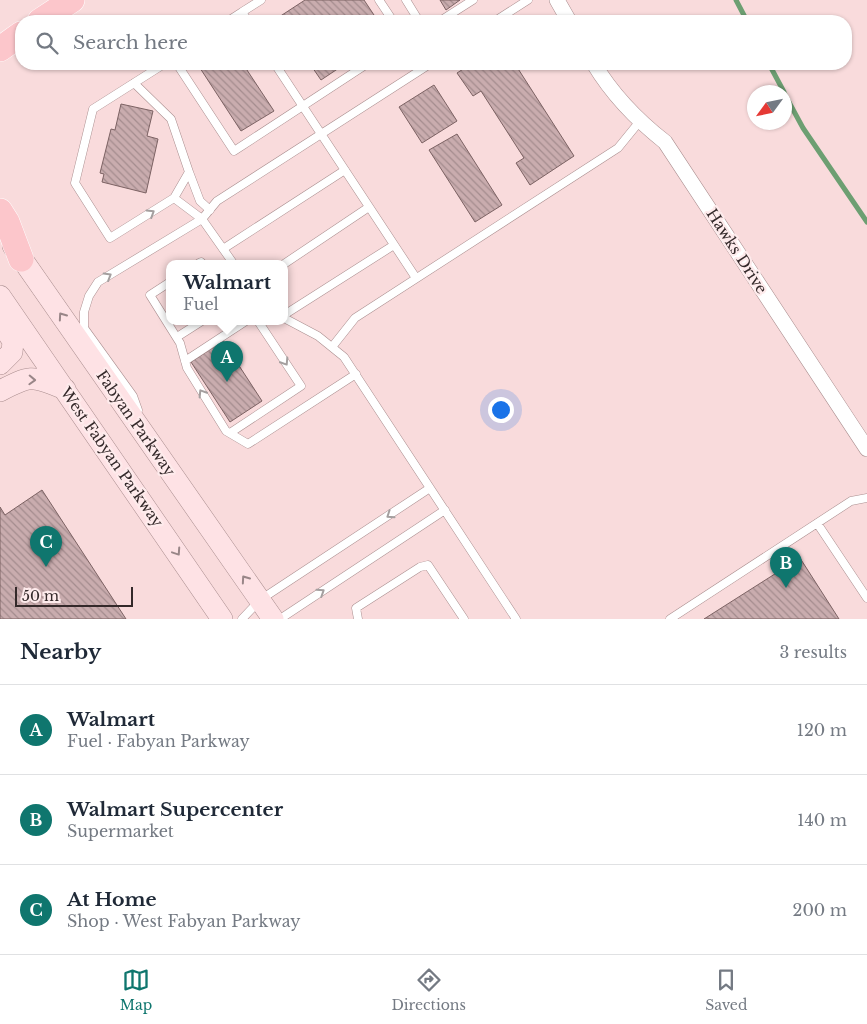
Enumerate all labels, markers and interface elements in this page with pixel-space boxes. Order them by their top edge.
search box [15,15,852,70]
icon: search [33,29,61,57]
text: Search here [73,31,188,54]
north arrow [747,85,792,130]
street label: Hawks Drive [702,205,772,297]
one-way arrow [146,209,155,219]
popup [166,260,288,325]
text: Walmart [183,271,271,294]
one-way arrow [102,273,111,283]
text: Fuel [183,294,219,314]
one-way arrow [59,313,68,322]
pin: A [211,341,243,382]
one-way arrow [278,356,288,365]
street label: Fabyan Parkway [92,366,180,480]
one-way arrow [28,374,36,385]
street label: West Fabyan Parkway [56,382,168,531]
one-way arrow [199,390,209,399]
your location [488,397,514,423]
one-way arrow [386,508,395,518]
pin: C [30,526,62,567]
one-way arrow [171,546,180,556]
pin: B [770,547,802,588]
one-way arrow [242,575,251,585]
scale bar [15,584,132,607]
text: 50 m [22,587,59,605]
one-way arrow [315,589,325,598]
text: Nearby [20,639,101,665]
text: 3 results [779,642,847,662]
text: Walmart [67,708,155,731]
text: A [30,720,42,740]
text: 120 m [797,720,847,740]
text: Fuel · Fabyan Parkway [67,731,250,751]
text: Walmart Supercenter [67,798,283,821]
text: B [30,810,42,830]
text: 140 m [797,810,847,830]
text: Supermarket [67,821,174,841]
text: At Home [67,888,157,911]
text: C [29,900,43,920]
text: 200 m [793,900,847,920]
text: Shop · West Fabyan Parkway [67,911,301,931]
tab: Map [120,966,152,1014]
tab: Directions [391,966,466,1014]
tab: Saved [705,966,747,1014]

